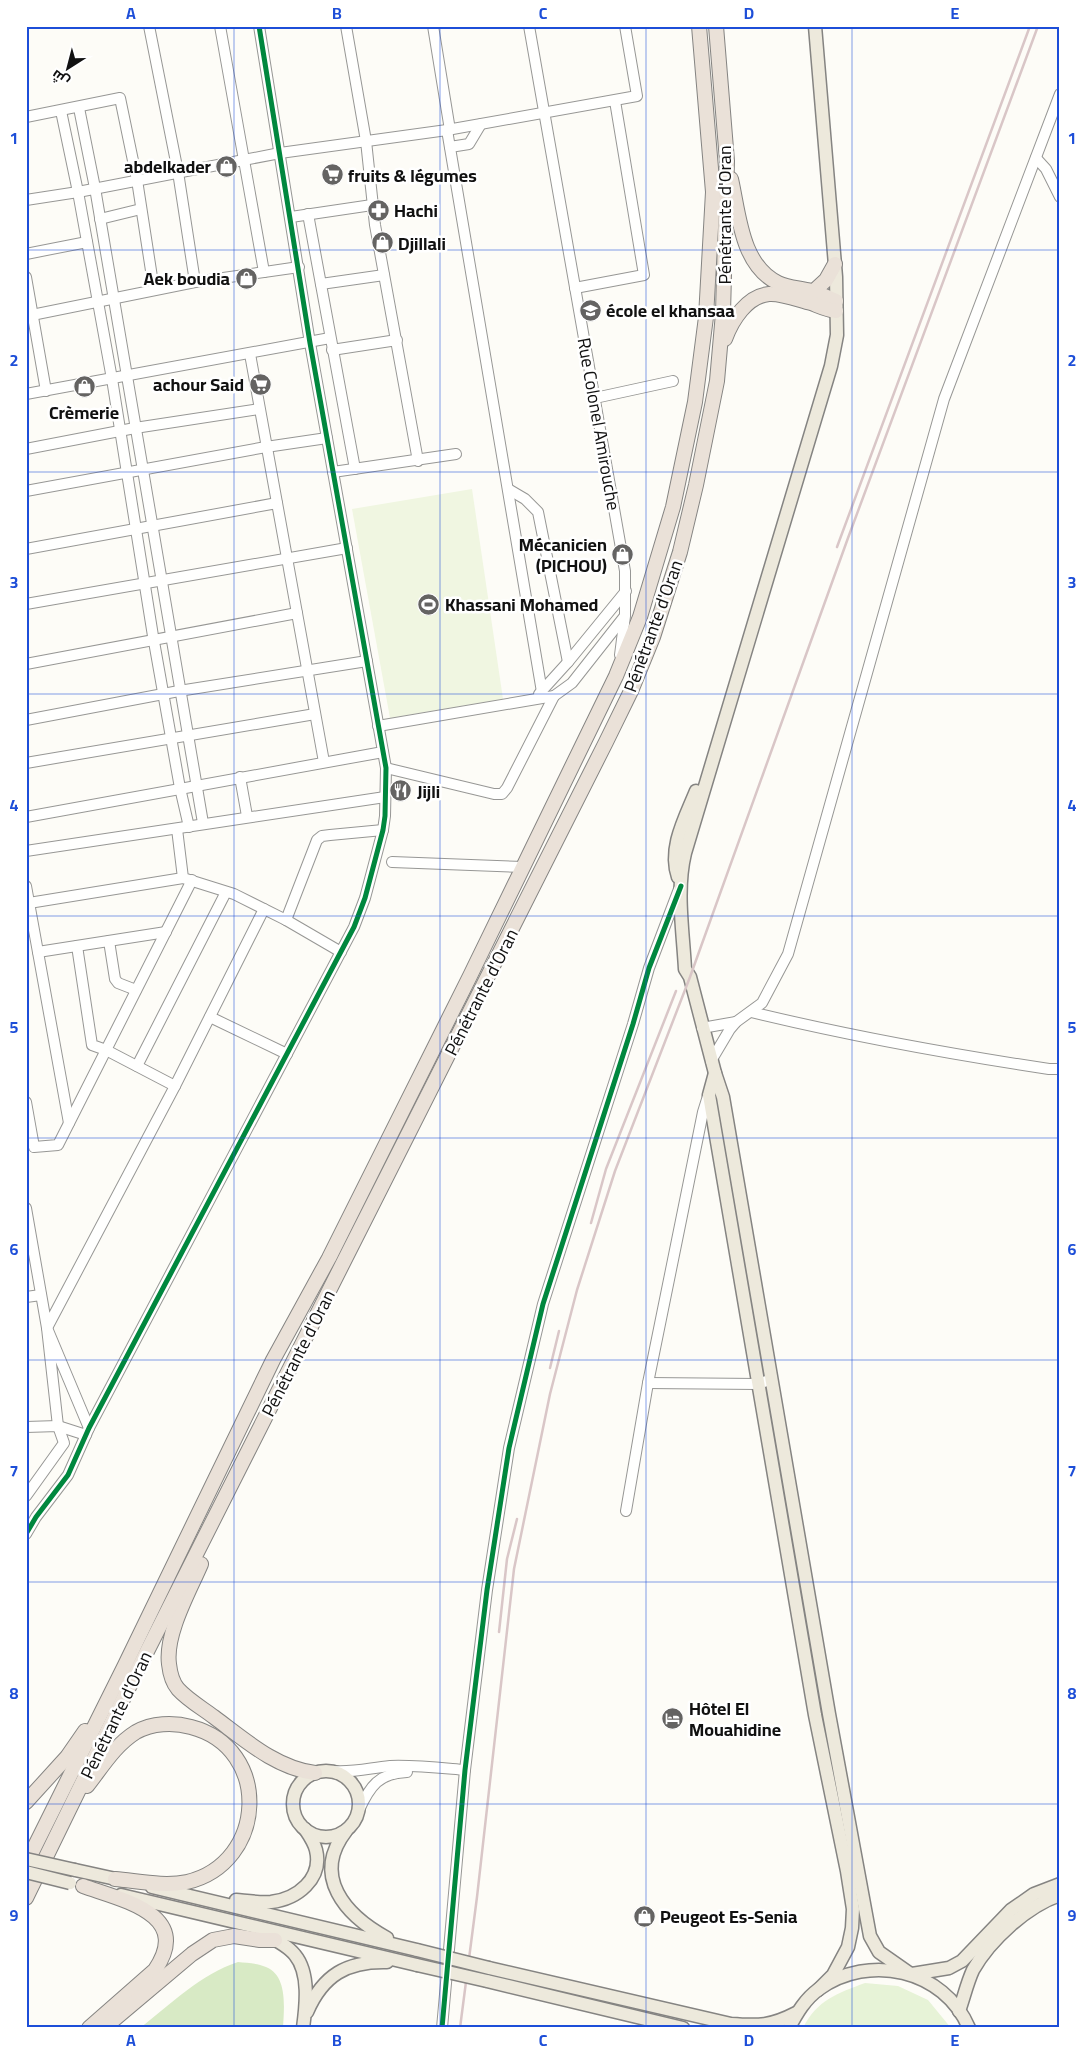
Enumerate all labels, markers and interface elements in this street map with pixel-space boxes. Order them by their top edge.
text: A [126,0,136,28]
text: B [332,0,342,28]
text: C [539,0,548,28]
text: D [744,0,754,28]
text: E [951,0,960,28]
north arrow [42,42,92,92]
text: ش [45,63,75,94]
text: 1 [10,123,18,153]
text: 1 [1068,123,1076,153]
street label: Pénétrante d'Oran [708,145,741,285]
place label: abdelkader [124,150,212,183]
shop icon: abdelkader [215,154,239,178]
place label: fruits & légumes [348,159,477,192]
supermarket icon: fruits & légumes [320,163,344,187]
place label: Hachi [394,194,438,227]
pharmacy icon: Hachi [366,198,390,222]
place label: Djillali [398,227,446,260]
shop icon: Djillali [370,231,394,255]
place label: Aek boudia [144,262,231,295]
shop icon: Aek boudia [234,266,258,290]
place label: école el khansaa [606,294,735,327]
school or university icon: école el khansaa [578,298,602,322]
street label: Rue Colonel Amirouche [568,335,630,513]
text: 2 [10,345,18,375]
text: 2 [1068,345,1076,375]
place label: achour Said [153,368,244,401]
supermarket icon: achour Said [248,372,272,396]
shop icon: Crèmerie [72,375,96,399]
place label: Crèmerie [49,396,119,429]
place label: Mécanicien (PICHOU) [519,528,607,582]
shop icon: Mécanicien (PICHOU) [611,542,635,566]
street label: Pénétrante d'Oran [614,555,692,697]
text: 3 [10,567,19,597]
text: 3 [1068,567,1077,597]
place label: Khassani Mohamed [445,588,598,621]
sports icon: Khassani Mohamed [417,592,441,616]
place label: Jijli [417,775,440,808]
restaurant icon: Jijli [389,779,413,803]
text: 4 [10,790,19,820]
text: 4 [1068,790,1077,820]
street label: Pénétrante d'Oran [435,923,527,1061]
text: 5 [10,1012,19,1042]
text: 5 [1068,1012,1077,1042]
text: 6 [10,1234,19,1264]
text: 6 [1068,1234,1077,1264]
street label: Pénétrante d'Oran [252,1284,344,1422]
text: 7 [10,1456,18,1486]
text: 7 [1068,1456,1076,1486]
street label: Pénétrante d'Oran [71,1645,161,1785]
text: 8 [10,1678,19,1708]
text: 8 [1068,1678,1077,1708]
place label: Hôtel El Mouahidine [689,1692,781,1746]
hotel icon: Hôtel El Mouahidine [661,1706,685,1730]
text: 9 [10,1900,19,1930]
place label: Peugeot Es-Senia [660,1900,798,1933]
text: 9 [1068,1900,1077,1930]
shop icon: Peugeot Es-Senia [632,1904,656,1928]
text: A [126,2025,136,2054]
text: B [332,2025,342,2054]
text: C [539,2025,548,2054]
text: D [744,2025,754,2054]
text: E [951,2025,960,2054]

